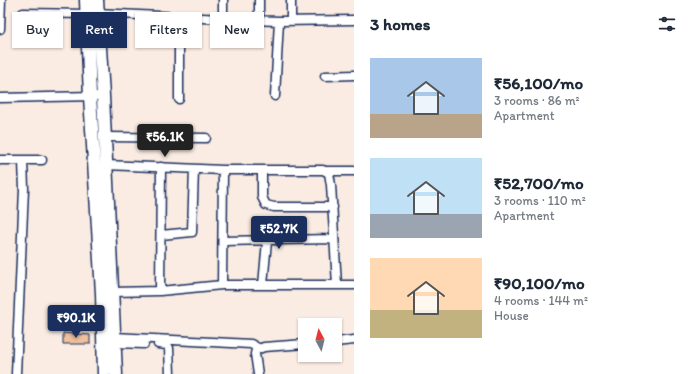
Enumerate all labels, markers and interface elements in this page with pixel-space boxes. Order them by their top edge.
chip: Buy [12,12,63,48]
chip: Rent [71,12,127,48]
chip: Filters [135,12,202,48]
chip: New [210,12,264,48]
icon: filters [656,13,678,35]
text: 3 homes [370,14,430,34]
text: ₹56,100/mo [494,73,583,93]
icon: home [402,74,450,122]
text: 3 rooms · 86 m² [494,93,580,108]
text: Apartment [494,108,555,123]
pin: ₹56.1K [132,124,198,158]
text: ₹56.1K [146,129,184,144]
text: ₹52,700/mo [494,173,584,193]
icon: home [402,174,450,222]
text: 3 rooms · 110 m² [494,193,586,208]
text: Apartment [494,208,555,223]
pin: ₹52.7K [246,216,312,250]
text: ₹52.7K [260,221,298,236]
text: ₹90,100/mo [494,273,585,293]
icon: home [402,274,450,322]
text: 4 rooms · 144 m² [494,293,588,308]
pin: ₹90.1K [43,305,109,339]
text: House [494,308,529,323]
text: ₹90.1K [57,310,95,325]
north arrow [298,318,342,362]
map controls [298,318,342,362]

